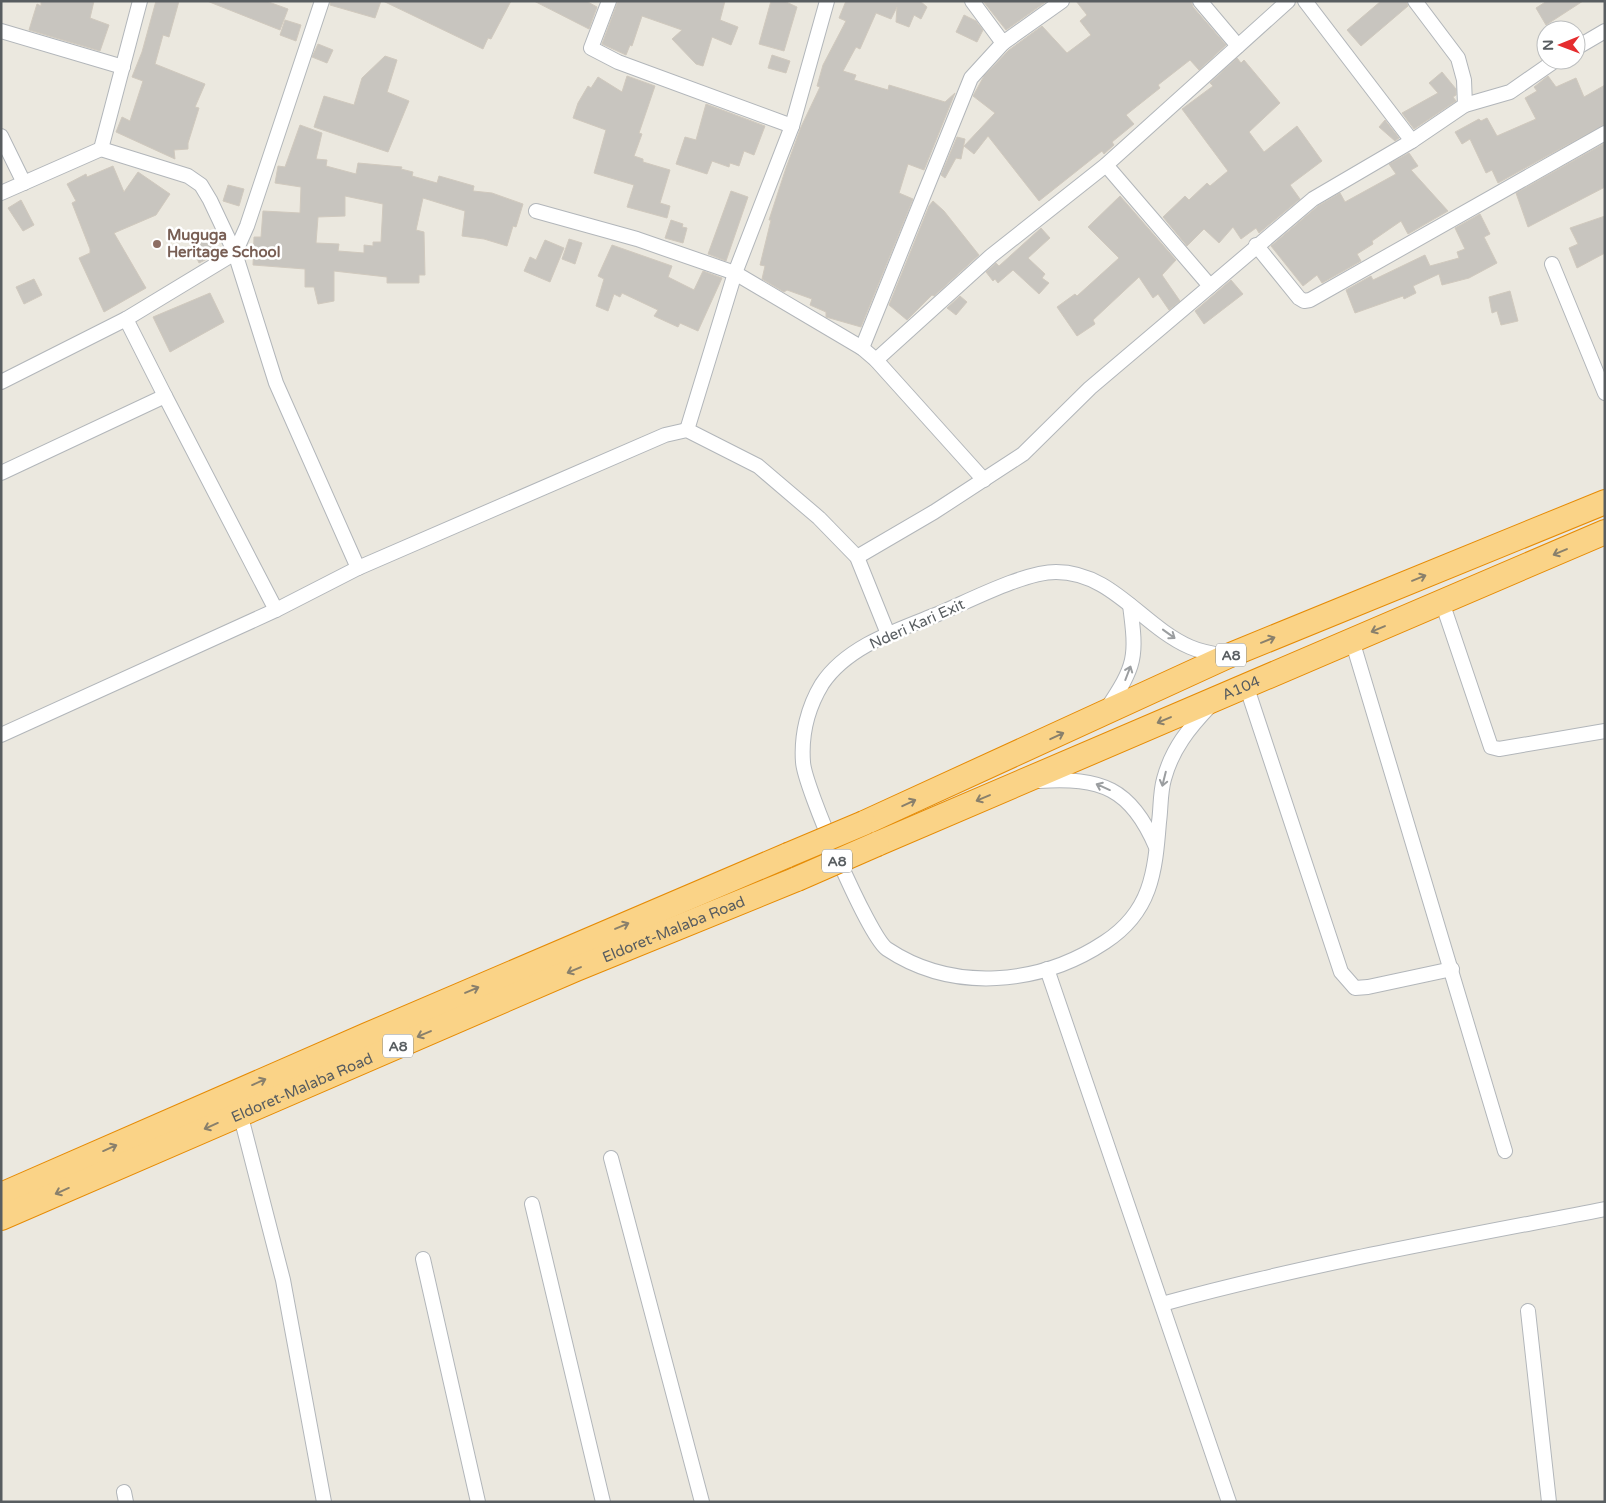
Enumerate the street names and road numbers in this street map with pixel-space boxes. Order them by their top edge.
street label: Nderi Kari Exit [867,595,968,653]
road number: A8 [1216,644,1246,666]
street label: A104 [1219,672,1263,704]
road number: A8 [822,849,852,872]
street label: Eldoret-Malaba Road [600,892,748,966]
road number: A8 [383,1034,413,1058]
street label: Eldoret-Malaba Road [228,1049,376,1126]

